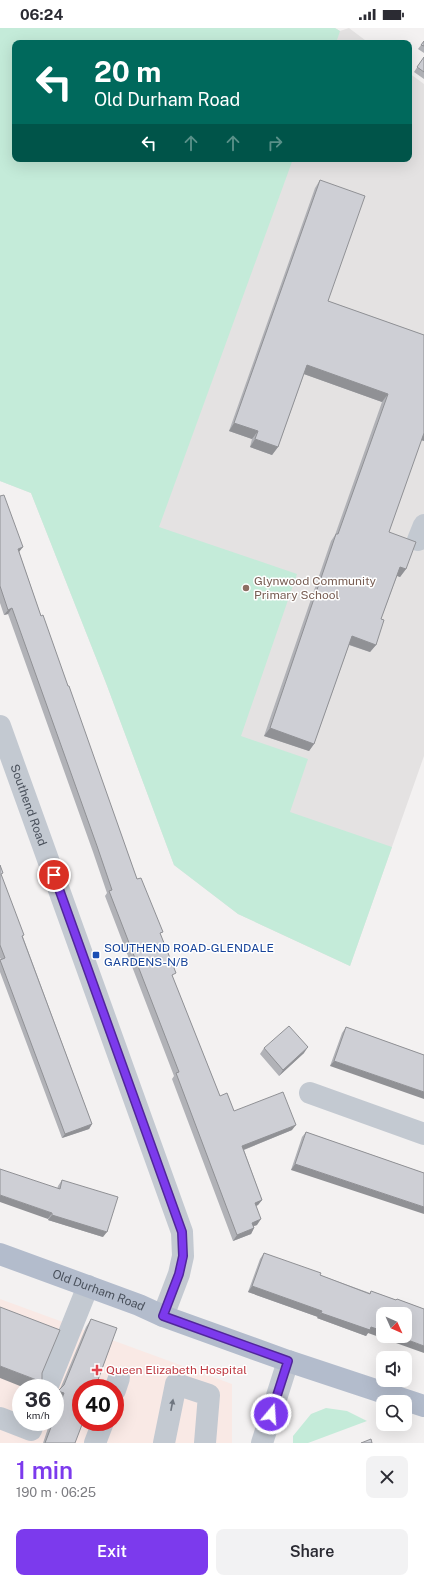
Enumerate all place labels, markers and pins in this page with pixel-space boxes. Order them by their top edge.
place label: Glynwood Community Primary School [254,574,377,602]
marker: Glynwood Community Primary School [241,583,251,593]
pin [37,858,71,892]
place label: SOUTHEND ROAD-GLENDALE GARDENS-N/B [104,941,274,969]
marker: SOUTHEND ROAD-GLENDALE GARDENS-N/B [91,950,101,960]
place label: Queen Elizabeth Hospital [106,1363,247,1377]
marker: Queen Elizabeth Hospital [91,1364,103,1376]

